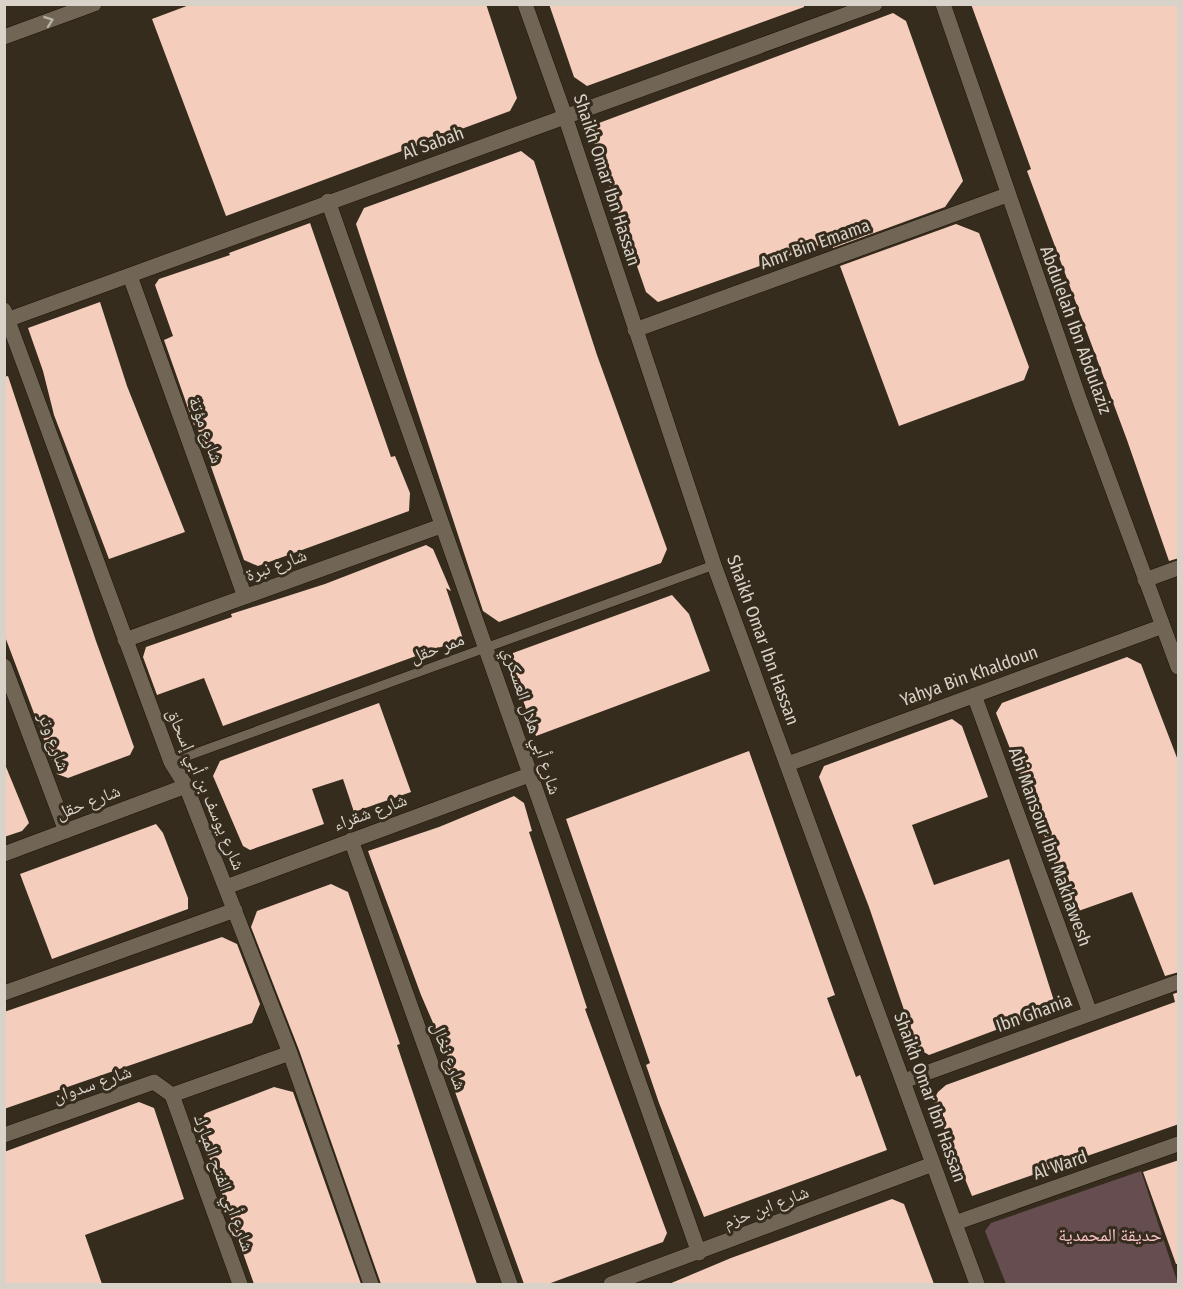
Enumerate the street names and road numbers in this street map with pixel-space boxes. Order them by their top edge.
street label: Shaikh Omar Ibn Hassan [569,91,645,269]
street label: Al Sabah [399,122,467,164]
street label: Amr Bin Emama [757,214,873,274]
street label: Abdulelah Ibn Abdulaziz [1035,243,1117,417]
street label: شارع مؤتة [184,394,228,466]
street label: شارع نبرة [243,544,309,586]
street label: Shaikh Omar Ibn Hassan [722,552,804,728]
street label: ممر حقل [407,628,467,668]
street label: Yahya Bin Khaldoun [897,641,1041,711]
street label: شارع أبي هلال العسكري [494,645,566,798]
street label: شارع يوسف بن أبي إسحاق [159,705,250,875]
street label: شارع وتر [33,709,75,774]
street label: Abi Mansour Ibn Makhawesh [1004,745,1096,949]
street label: شارع حقل [53,780,123,824]
street label: شارع شقراء [330,789,410,835]
street label: Ibn Ghania [993,989,1075,1037]
street label: Shaikh Omar Ibn Hassan [889,1009,971,1185]
street label: شارع نخال [427,1019,471,1093]
street label: شارع سدوان [50,1060,134,1108]
street label: شارع أبي الفتح المبارك [186,1111,259,1256]
street label: Al Ward [1030,1146,1090,1184]
street label: شارع ابن حزم [720,1181,812,1234]

